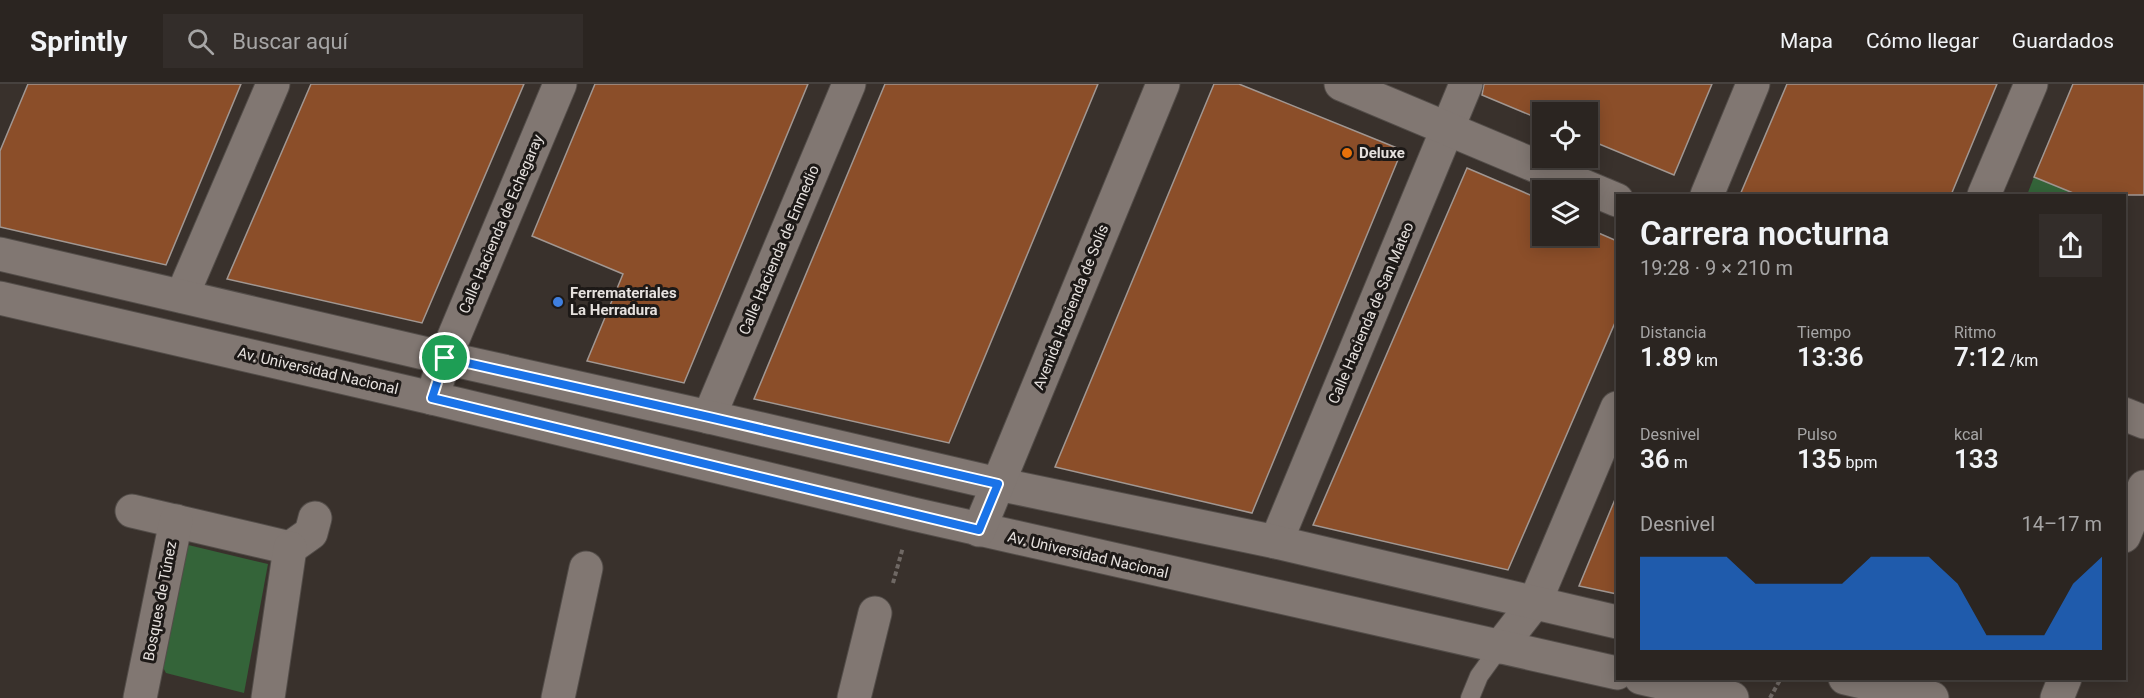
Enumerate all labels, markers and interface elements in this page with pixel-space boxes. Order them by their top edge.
search box [163,14,583,68]
text: Sprintly [30,25,127,58]
icon: search [184,25,217,58]
text: Buscar aquí [232,29,348,54]
text: Mapa [1780,29,1833,53]
text: Cómo llegar [1866,29,1979,53]
text: Guardados [2012,29,2114,53]
map controls [1532,102,1598,246]
button: locate [1532,102,1598,168]
street label: Calle Hacienda de Echegaray [455,132,547,316]
place label: Deluxe [1359,144,1405,162]
marker: Deluxe [1340,146,1354,160]
street label: Calle Hacienda de Enmedio [735,162,823,338]
button: layers [1532,180,1598,246]
text: Carrera nocturna [1640,214,1890,253]
button: share [2039,214,2102,277]
street label: Calle Hacienda de San Mateo [1324,219,1418,407]
street label: Avenida Hacienda de Solís [1030,222,1112,392]
text: 19:28 · 9 × 210 m [1640,256,1793,280]
place label: Ferremateriales La Herradura [570,284,677,319]
marker: Ferremateriales La Herradura [551,295,565,309]
text: Distancia [1640,323,1706,342]
text: Tiempo [1797,323,1851,342]
text: Ritmo [1954,323,1996,342]
pin [419,332,470,383]
icon: arrive [428,341,461,374]
text: 1.89 [1640,342,1692,372]
text: 13:36 [1797,342,1864,372]
text: 7:12 [1954,342,2006,372]
street label: Av. Universidad Nacional [236,344,400,398]
text: km [1692,351,1718,370]
text: /km [2006,351,2038,370]
text: Desnivel [1640,425,1700,444]
text: Pulso [1797,425,1837,444]
text: kcal [1954,425,1983,444]
text: 36 [1640,444,1670,474]
text: 135 [1797,444,1842,474]
text: 133 [1954,444,1999,474]
text: m [1670,453,1688,472]
text: bpm [1842,453,1878,472]
text: Desnivel [1640,512,1715,536]
text: 14–17 m [2021,512,2102,536]
street label: Av. Universidad Nacional [1006,528,1170,582]
street label: Bosques de Túnez [140,539,180,663]

